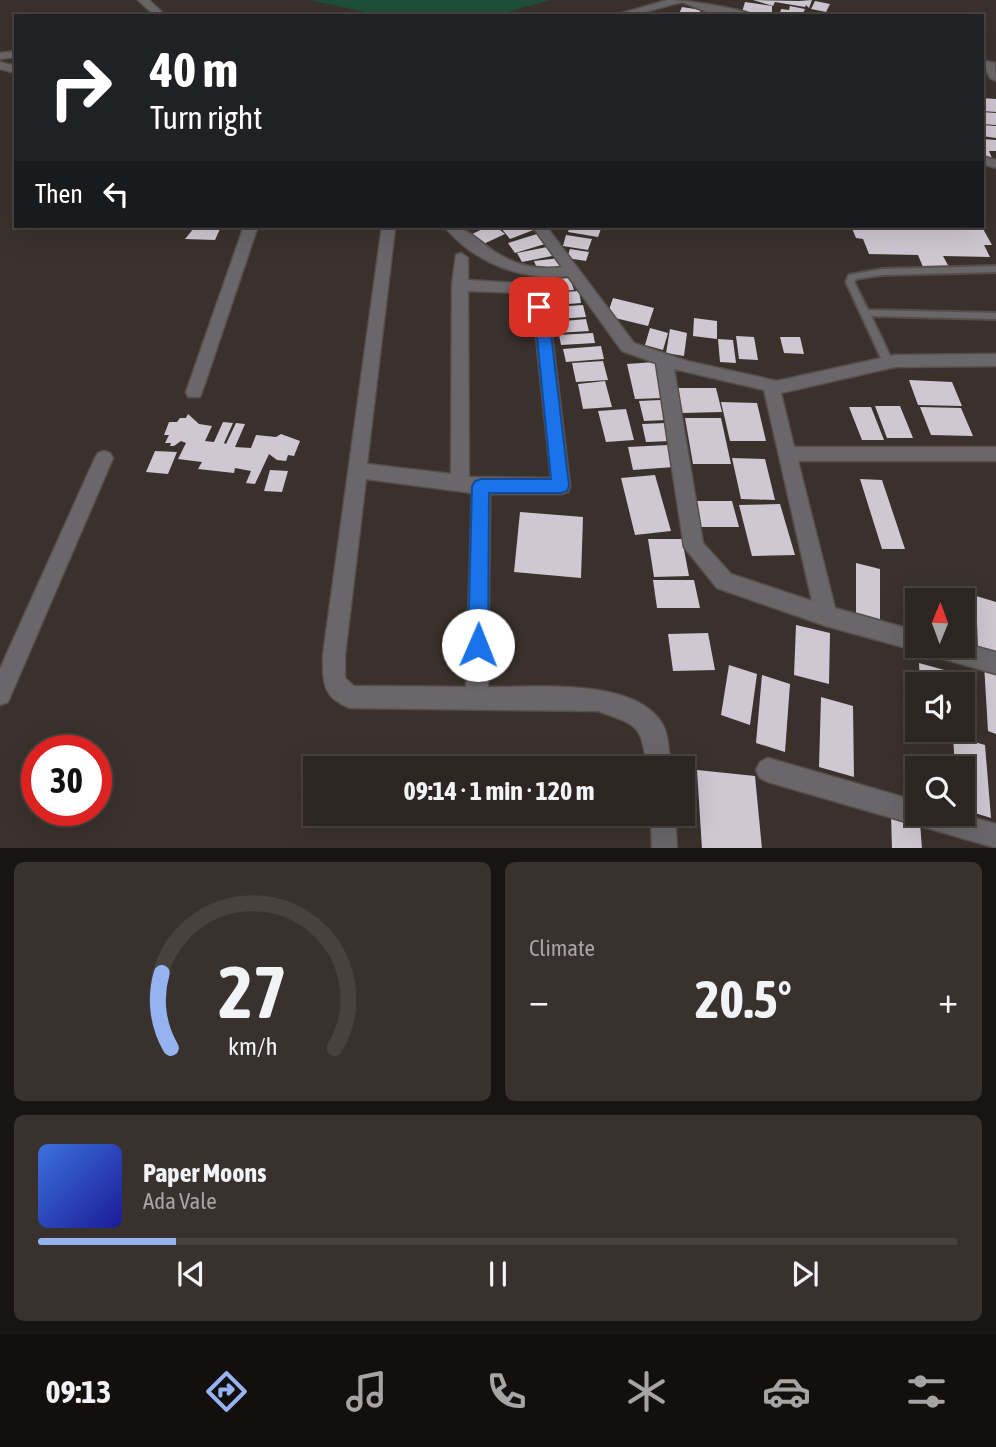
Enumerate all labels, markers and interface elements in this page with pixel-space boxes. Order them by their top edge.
text: 40 m [150,41,238,97]
icon: right [35,42,126,133]
text: Turn right [150,99,263,136]
icon: left [97,175,135,213]
text: Then [35,179,83,209]
pin [509,277,569,337]
icon: arrive [520,288,558,326]
north arrow [905,588,975,658]
map controls [905,588,975,826]
position arrow [441,608,515,682]
button: sound [905,672,975,742]
speed limit sign: 30 [21,735,112,826]
button: search [905,756,975,826]
text: 09:14 · 1 min · 120 m [404,776,594,806]
text: Climate [529,935,595,961]
text: 27 [218,950,287,1033]
text: 20.5° [695,969,792,1029]
text: − [529,978,549,1021]
text: + [938,978,958,1021]
text: km/h [228,1031,277,1059]
text: Paper Moons [143,1158,266,1188]
text: Ada Vale [143,1188,217,1214]
icon: previous [172,1255,210,1293]
icon: pause [479,1255,517,1293]
icon: next [786,1255,824,1293]
icon: directions [202,1367,251,1416]
icon: music [342,1367,391,1416]
icon: phone [482,1367,531,1416]
icon: climate [622,1367,671,1416]
icon: car [762,1367,811,1416]
icon: filters [902,1367,951,1416]
text: 09:13 [45,1373,111,1410]

